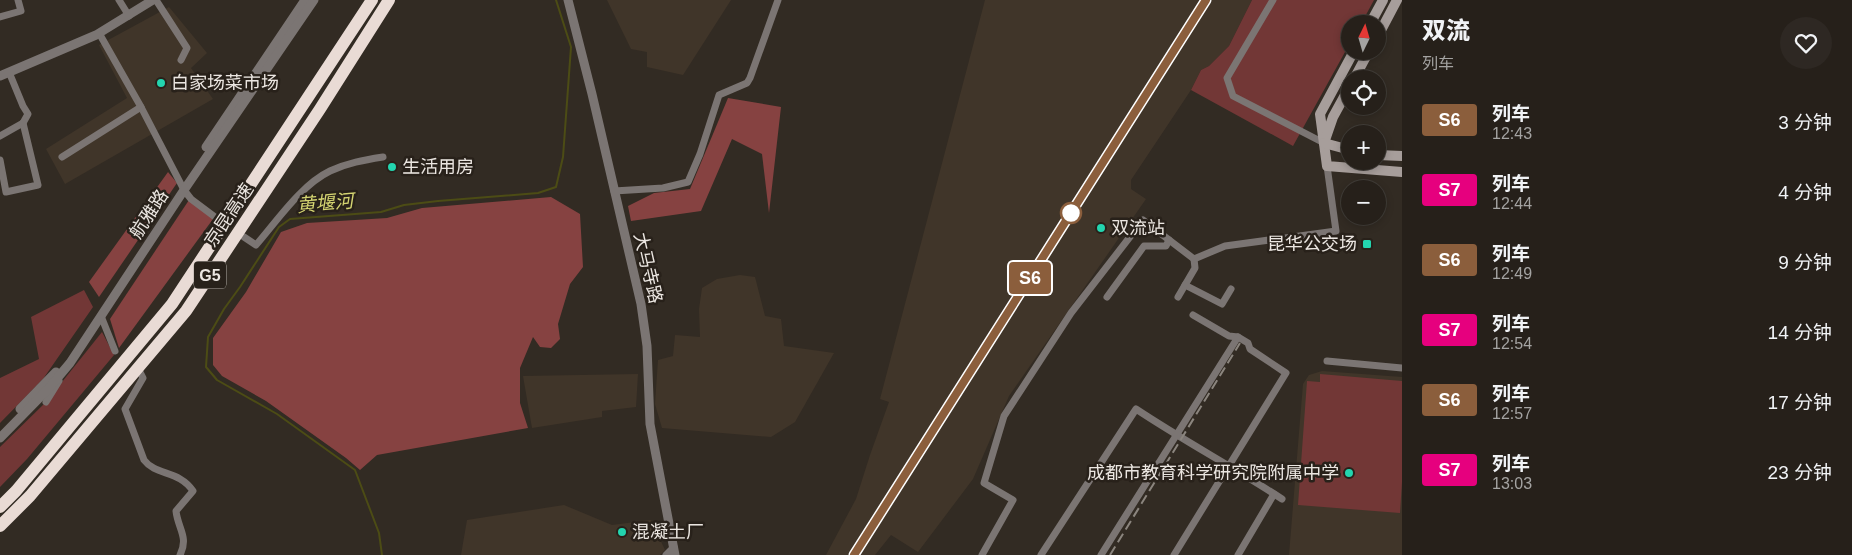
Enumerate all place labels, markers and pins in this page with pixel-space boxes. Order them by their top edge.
place label: 白家场菜市场 [171,73,279,93]
marker: 白家场菜市场 [155,77,167,89]
place label: 生活用房 [402,157,474,177]
marker: 生活用房 [386,161,398,173]
unlabelled marker [1060,202,1082,224]
place label: 双流站 [1111,218,1165,238]
marker: 双流站 [1095,222,1107,234]
place label: 昆华公交场 [1267,234,1357,254]
marker: 昆华公交场 [1361,238,1373,250]
place label: 成都市教育科学研究院附属中学 [1087,463,1339,483]
marker: 成都市教育科学研究院附属中学 [1343,467,1355,479]
place label: 混凝土厂 [632,522,704,542]
marker: 混凝土厂 [616,526,628,538]

